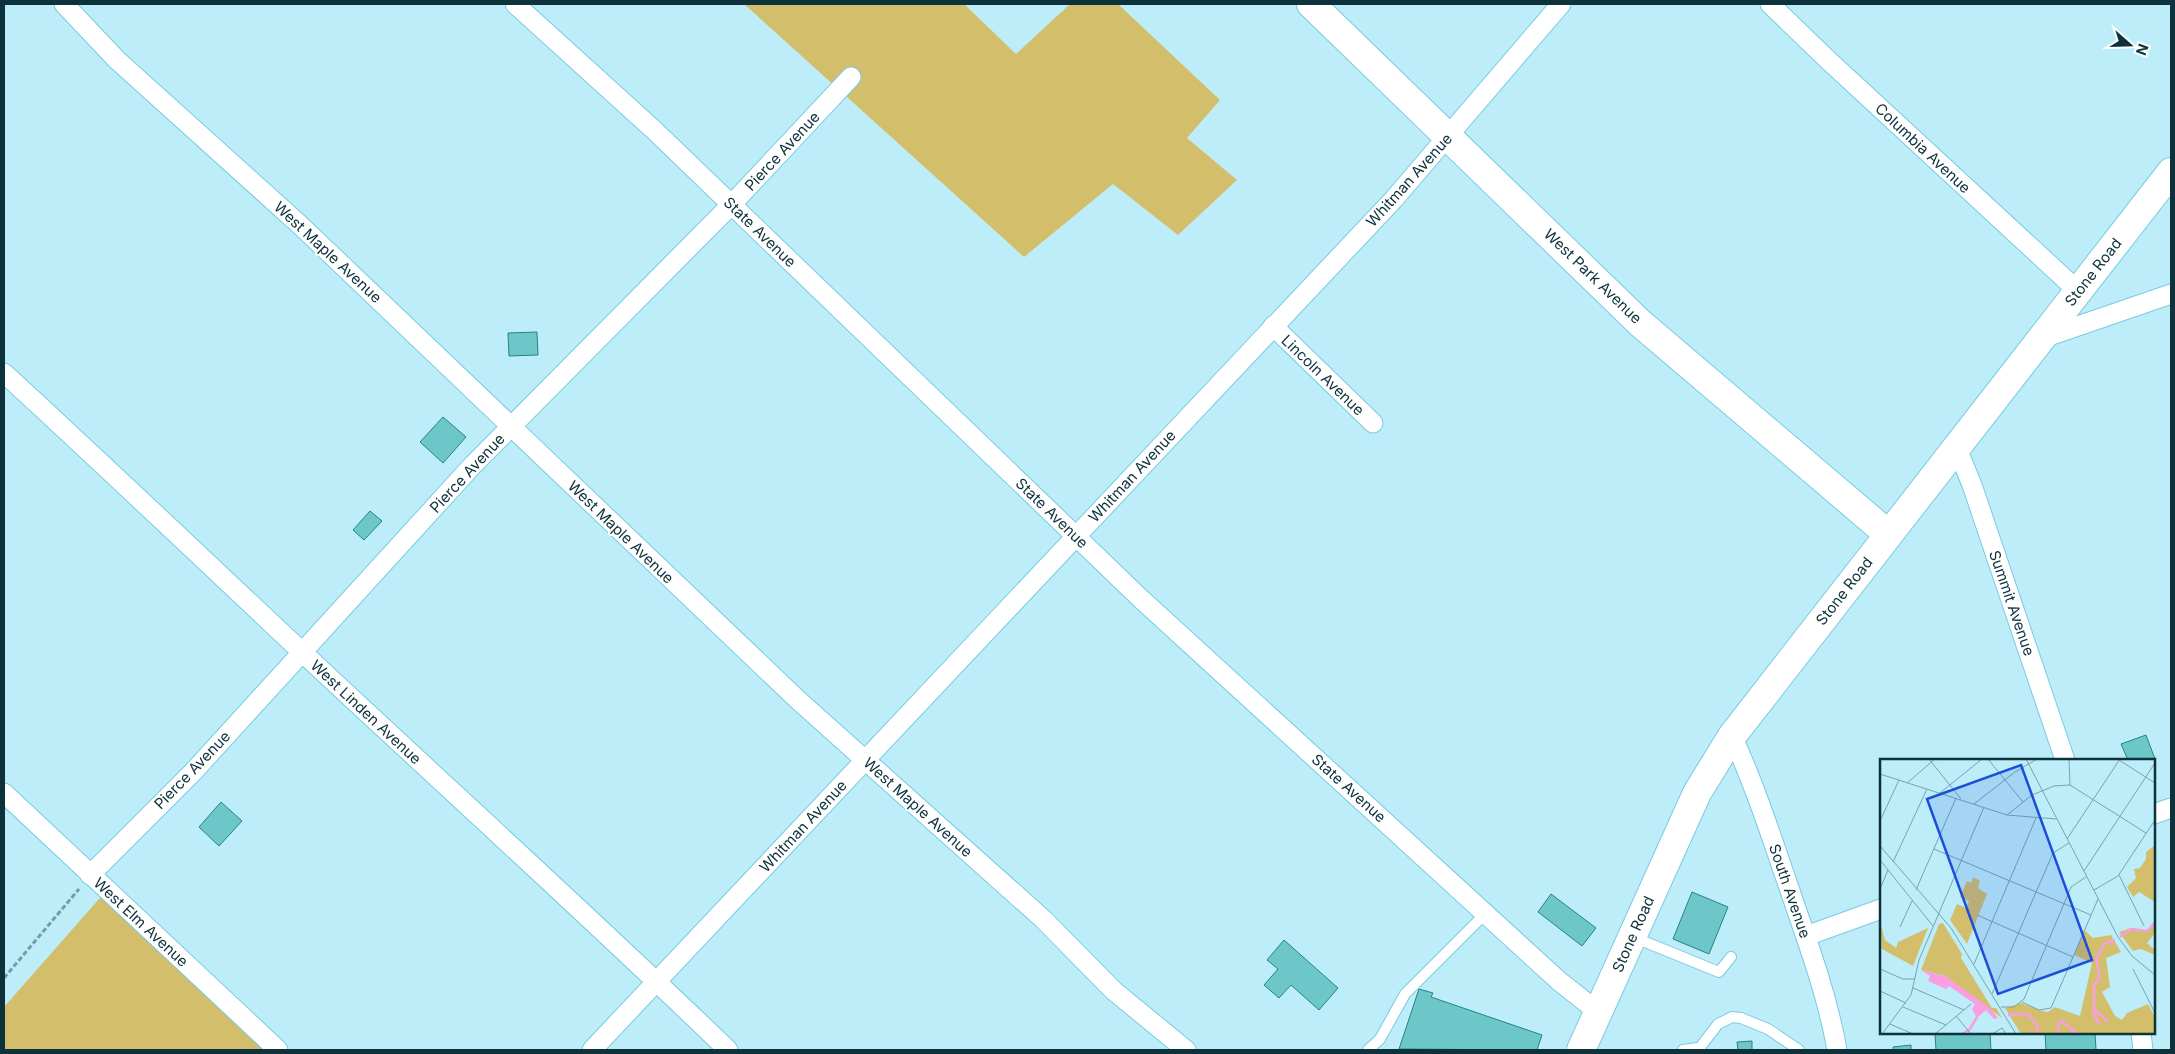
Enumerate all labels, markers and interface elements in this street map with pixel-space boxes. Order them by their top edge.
north arrow [2105,20,2155,70]
text: N [2133,42,2152,58]
street label: Columbia Avenue [1871,99,1975,197]
street label: Pierce Avenue [740,107,824,195]
street label: Whitman Avenue [1362,129,1456,231]
street label: State Avenue [720,193,800,271]
street label: West Maple Avenue [270,197,386,307]
street label: West Park Avenue [1540,224,1646,328]
street label: Stone Road [2060,234,2126,310]
street label: Lincoln Avenue [1278,331,1368,419]
street label: Whitman Avenue [1084,426,1180,526]
street label: Pierce Avenue [425,429,509,517]
street label: State Avenue [1012,474,1092,552]
street label: West Maple Avenue [564,476,678,588]
street label: Summit Avenue [1985,548,2039,658]
street label: Stone Road [1811,553,1877,629]
street label: West Linden Avenue [307,656,425,768]
street label: Pierce Avenue [150,727,234,813]
street label: State Avenue [1308,750,1390,826]
street label: West Maple Avenue [860,753,976,861]
inset map [1880,759,2155,1034]
street label: Whitman Avenue [755,776,851,876]
street label: South Avenue [1765,841,1815,941]
street label: West Elm Avenue [90,873,192,971]
street label: Stone Road [1608,893,1658,975]

